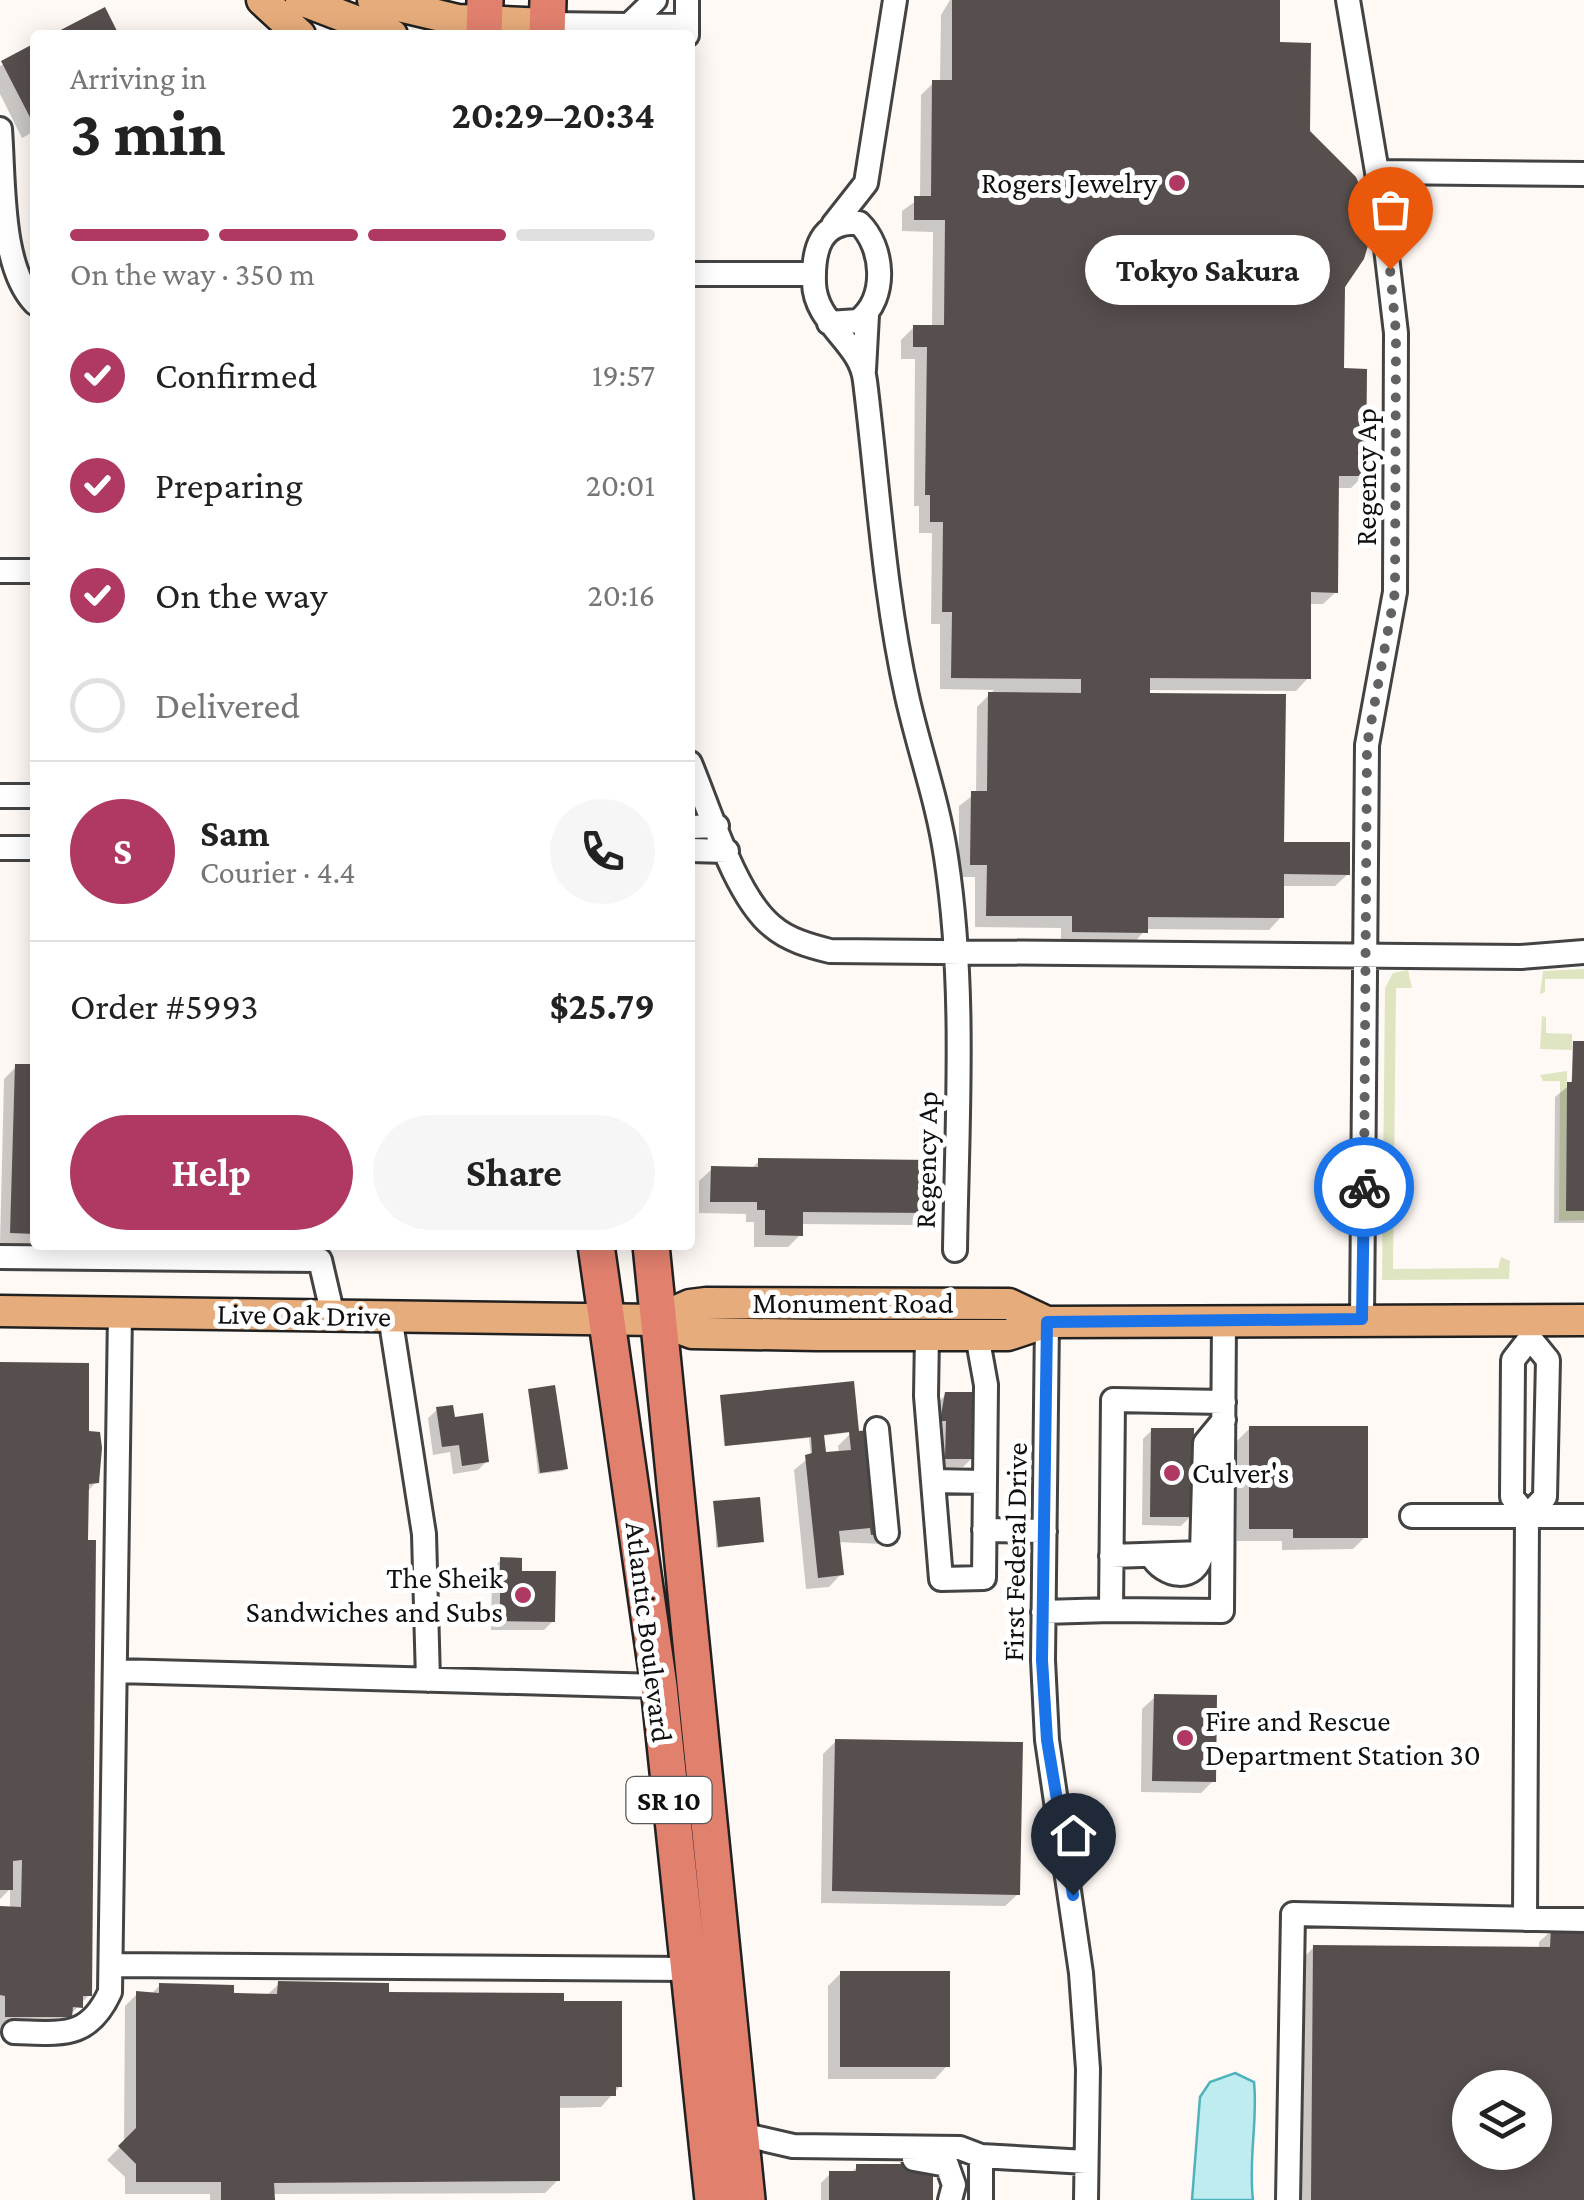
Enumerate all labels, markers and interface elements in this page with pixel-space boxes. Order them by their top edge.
text: Arriving in [70,60,207,96]
text: 20:29–20:34 [451,94,655,136]
text: 3 min [70,97,225,169]
place label: Rogers Jewelry [981,166,1157,200]
pin [1348,167,1433,270]
marker: Rogers Jewelry [1166,172,1188,194]
icon: bag [1363,182,1418,237]
callout: Tokyo Sakura [1085,234,1330,304]
text: Tokyo Sakura [1116,252,1299,288]
text: On the way · 350 m [70,256,315,292]
icon: check [70,348,125,403]
text: Confirmed [155,354,318,396]
text: 19:57 [592,357,655,393]
street label: Regency Ap [1349,408,1383,546]
icon: check [70,458,125,513]
text: Preparing [155,464,303,506]
text: 20:01 [586,467,655,503]
icon: check [70,568,125,623]
text: On the way [155,574,327,616]
text: 20:16 [587,577,655,613]
text: Delivered [155,684,300,726]
button: phone [550,799,655,904]
text: Sam [200,812,270,854]
text: S [113,830,132,872]
text: Courier · 4.4 [200,854,356,890]
text: Order #5993 [70,985,258,1027]
text: $25.79 [550,985,655,1027]
street label: Regency Ap [908,1091,944,1229]
button: Help [70,1115,353,1230]
button: Share [373,1115,655,1230]
courier [1314,1137,1414,1237]
icon: bike [1337,1160,1392,1215]
street label: Monument Road [752,1286,954,1319]
street label: Live Oak Drive [217,1296,391,1333]
street label: First Federal Drive [996,1442,1033,1662]
place label: Culver's [1192,1456,1289,1489]
marker: Culver's [1161,1462,1183,1484]
street label: Atlantic Boulevard [620,1520,679,1744]
place label: The Sheik Sandwiches and Subs [246,1561,504,1628]
marker: The Sheik Sandwiches and Subs [512,1584,534,1606]
place label: Fire and Rescue Department Station 30 [1205,1704,1481,1772]
marker: Fire and Rescue Department Station 30 [1174,1727,1196,1749]
road number: SR 10 [626,1777,712,1823]
pin [1031,1793,1116,1896]
icon: home [1046,1808,1101,1863]
map controls [1452,2070,1552,2170]
button: layers [1452,2070,1552,2170]

